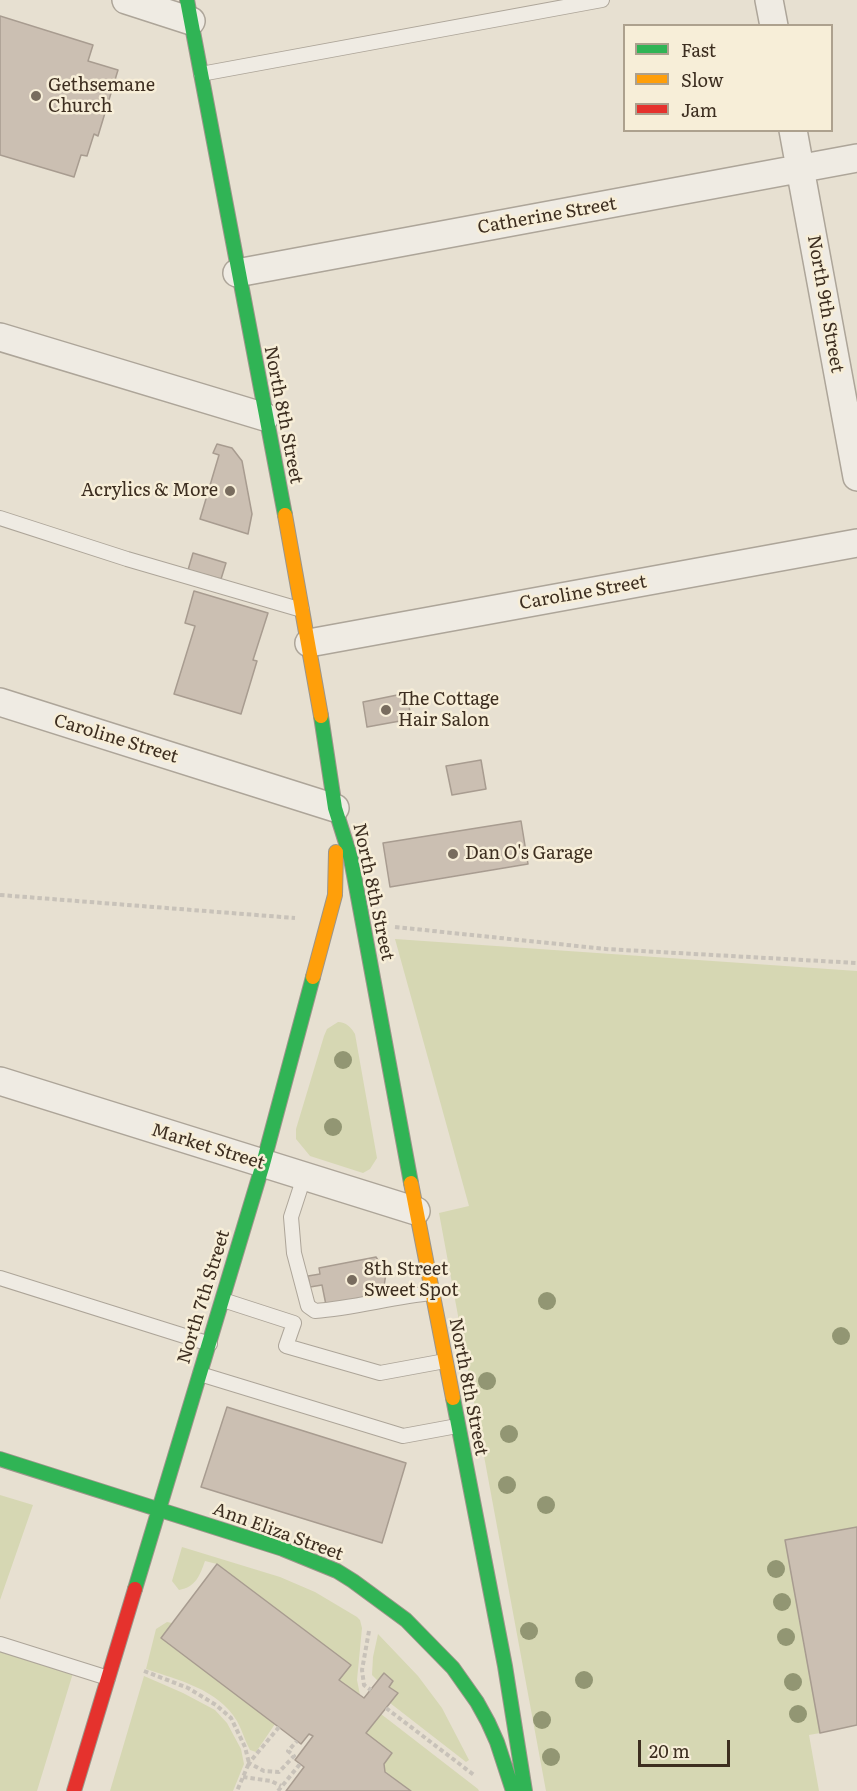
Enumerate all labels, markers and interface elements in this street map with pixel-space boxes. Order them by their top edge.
legend [623,24,833,132]
text: Fast [681,36,716,63]
text: Slow [681,66,723,93]
place label: Gethsemane Church [48,75,155,118]
marker: Gethsemane Church [29,89,43,103]
text: Jam [681,96,717,123]
street label: Catherine Street [476,193,618,239]
street label: North 9th Street [802,233,848,375]
street label: North 8th Street [259,344,307,486]
place label: Acrylics & More [81,480,218,502]
marker: Acrylics & More [223,484,237,498]
street label: Caroline Street [518,571,648,615]
place label: The Cottage Hair Salon [398,689,499,732]
marker: The Cottage Hair Salon [379,703,393,717]
street label: Caroline Street [51,710,181,768]
street label: North 8th Street [348,821,398,963]
place label: Dan O's Garage [465,843,593,865]
marker: Dan O's Garage [446,847,460,861]
street label: Market Street [149,1119,267,1175]
street label: North 7th Street [173,1227,235,1367]
place label: 8th Street Sweet Spot [364,1259,458,1302]
marker: 8th Street Sweet Spot [345,1273,359,1287]
street label: North 8th Street [444,1316,492,1458]
street label: Ann Eliza Street [210,1498,346,1566]
scale bar [641,1728,732,1766]
text: 20 m [649,1737,690,1764]

